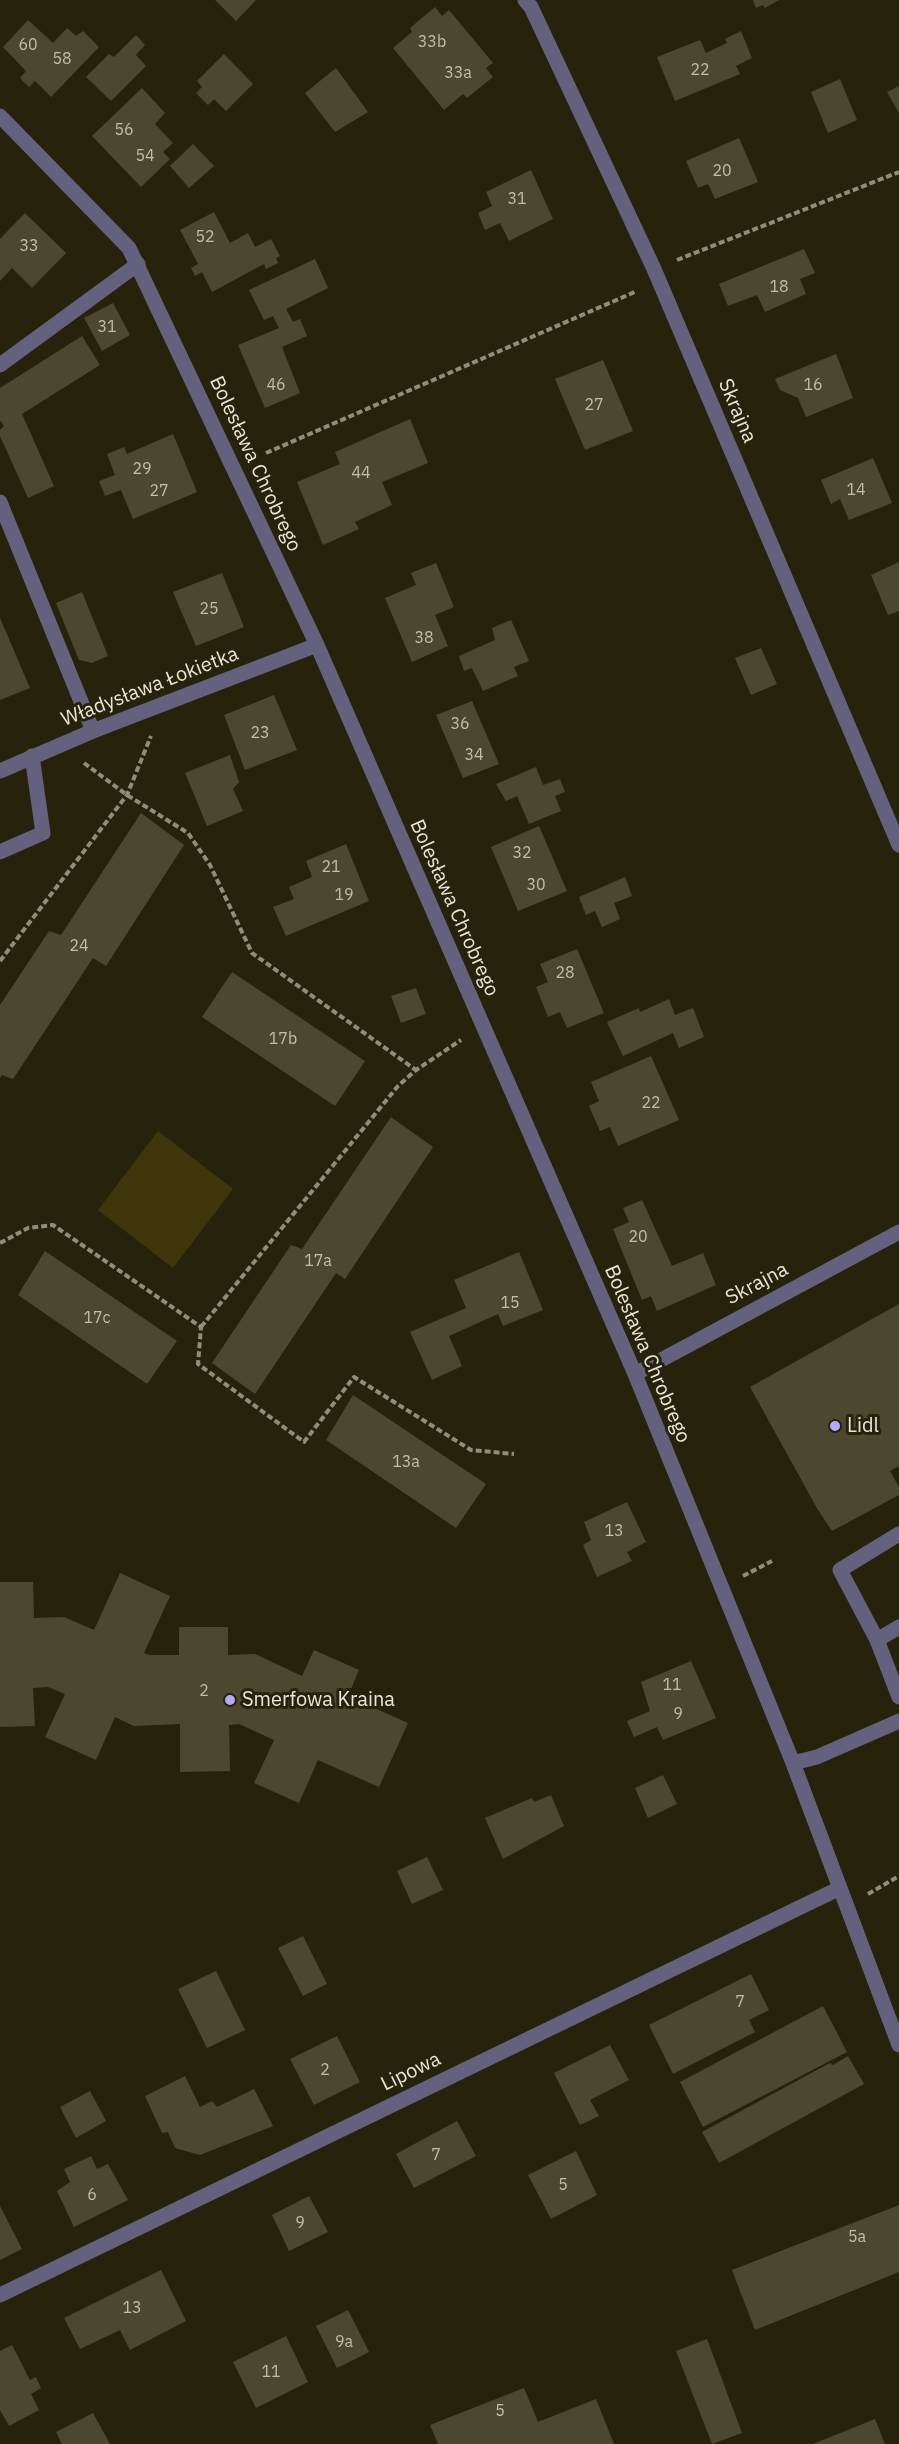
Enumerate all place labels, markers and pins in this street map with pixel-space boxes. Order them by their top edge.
place label: Lidl [847,1414,879,1438]
marker: Lidl [828,1419,842,1433]
place label: Smerfowa Kraina [242,1688,395,1712]
marker: Smerfowa Kraina [223,1693,237,1707]

